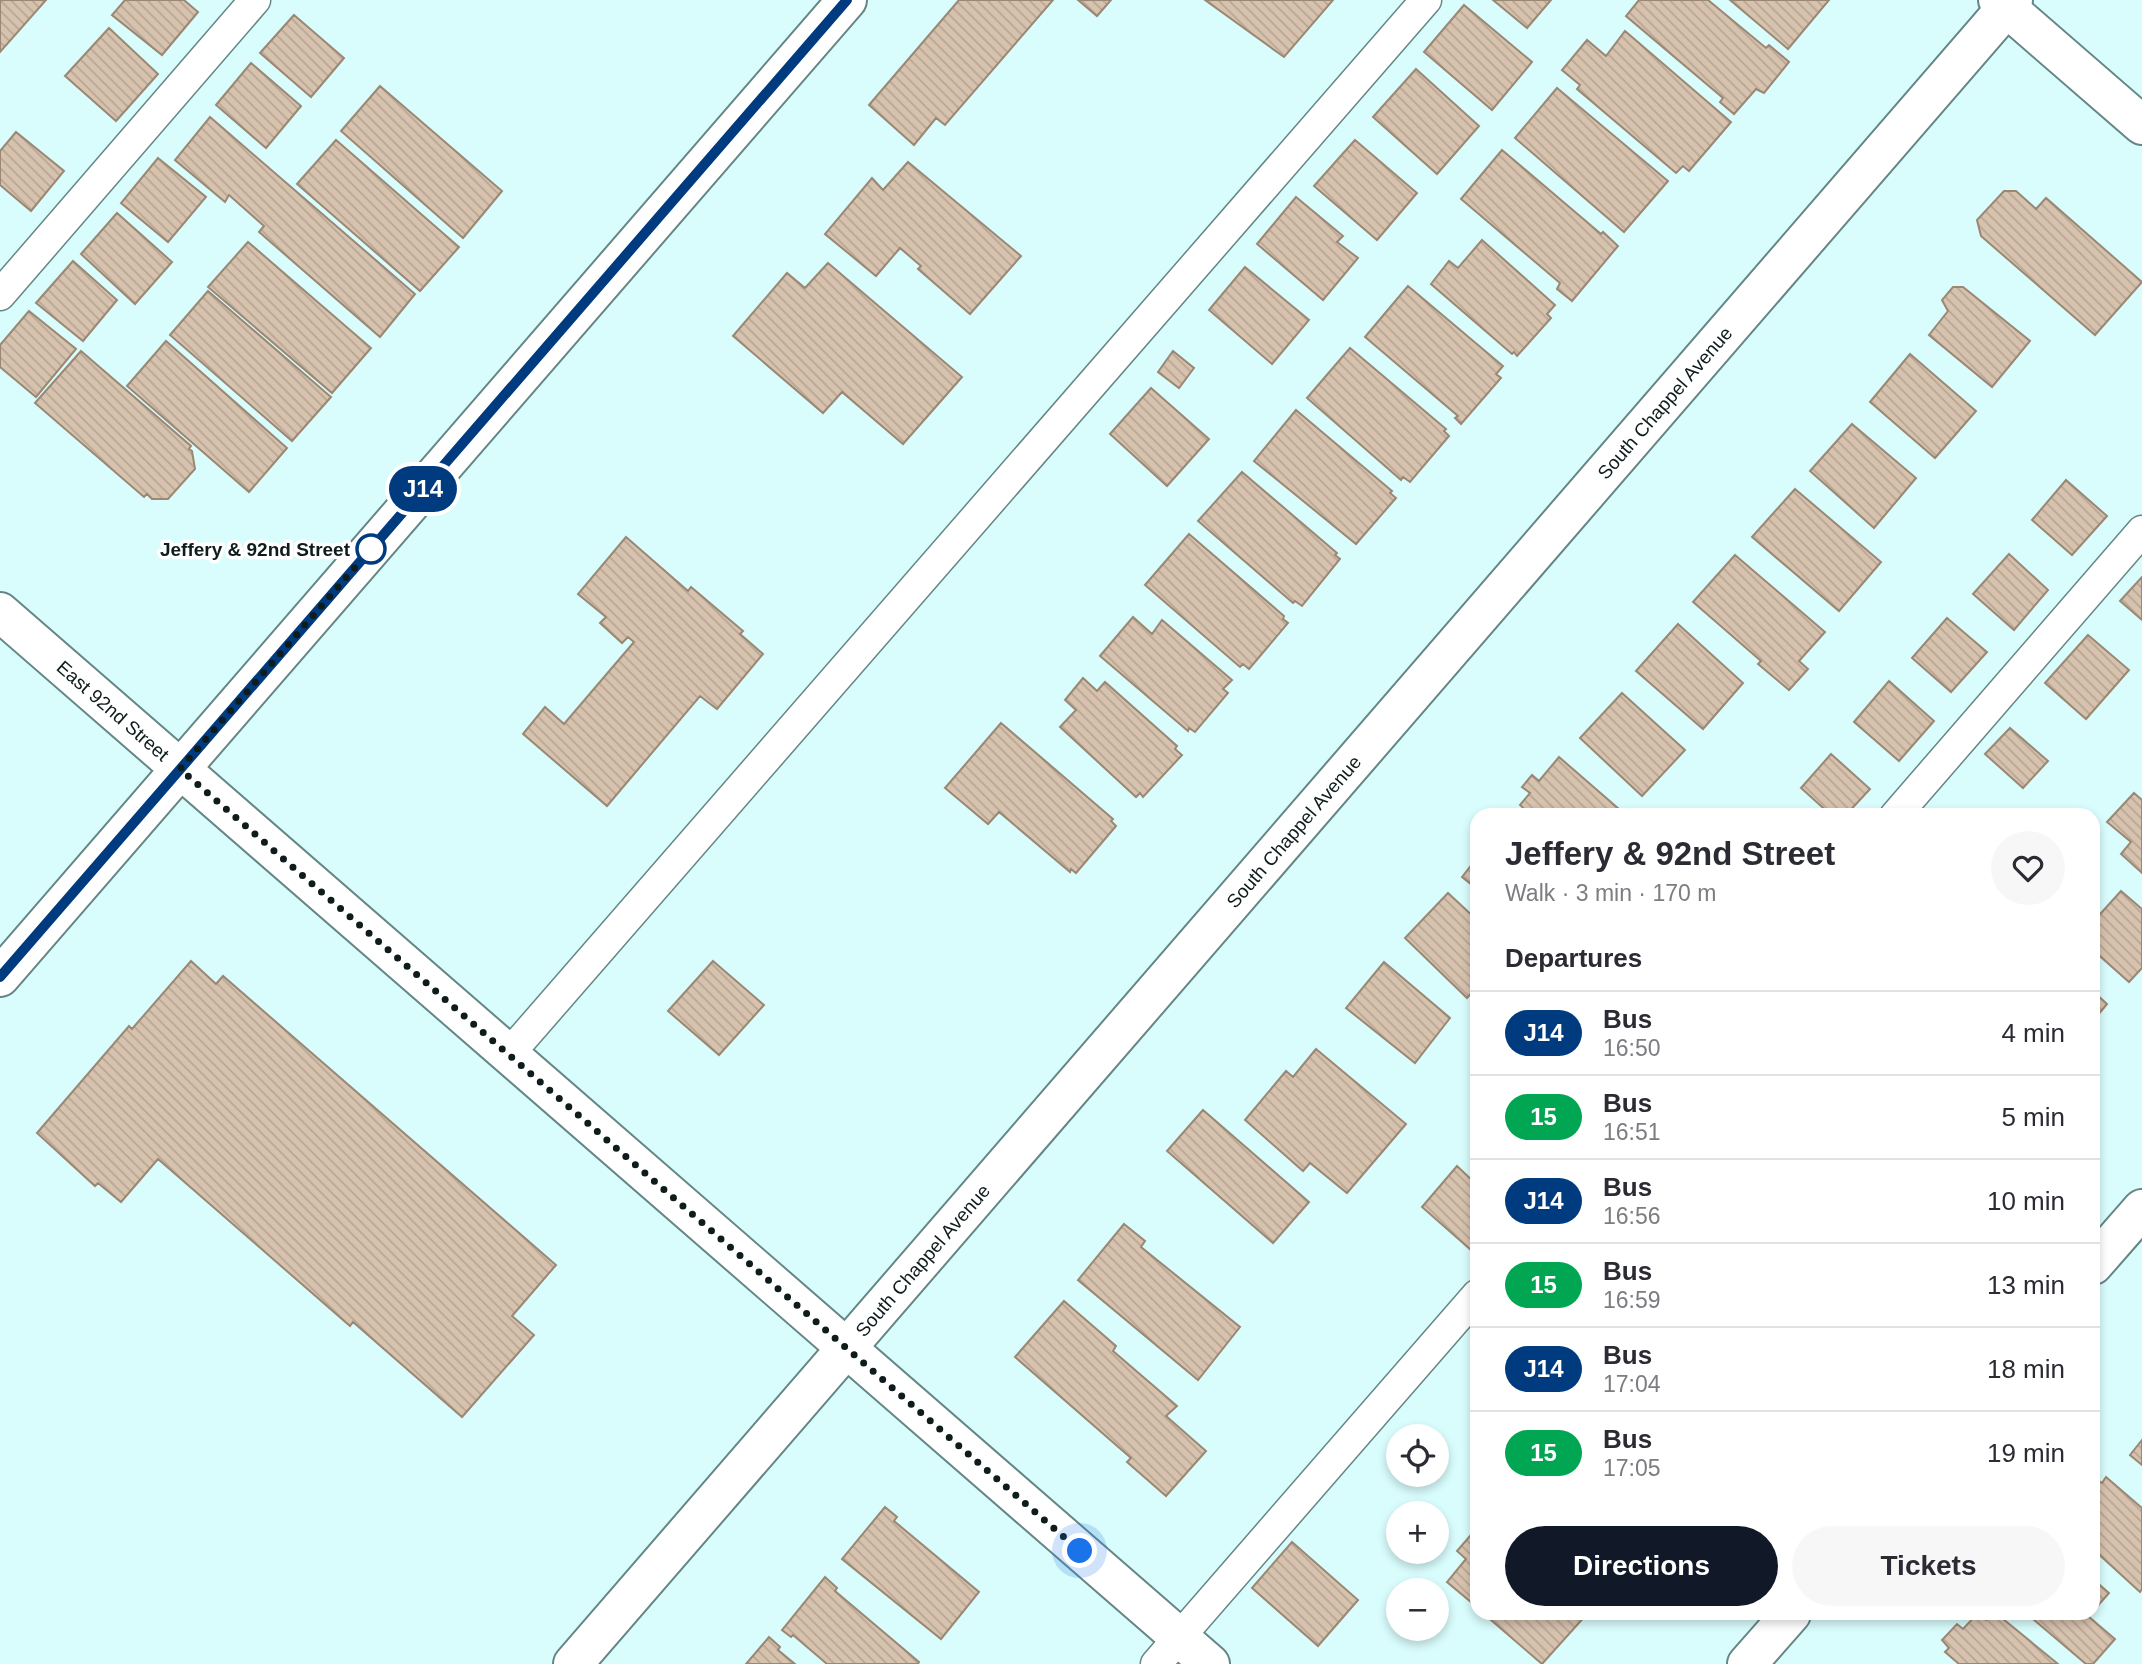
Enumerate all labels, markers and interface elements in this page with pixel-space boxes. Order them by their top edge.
street label: South Chappel Avenue [1593,323,1736,483]
line badge: J14 [383,466,463,512]
text: J14 [403,475,443,502]
marker: Jeffery & 92nd Street [356,534,386,564]
place label: Jeffery & 92nd Street [160,539,351,560]
street label: East 92nd Street [53,656,174,766]
street label: South Chappel Avenue [1222,751,1365,912]
button: heart [1991,831,2065,905]
text: Jeffery & 92nd Street [1505,835,1835,872]
text: Walk · 3 min · 170 m [1505,880,1716,906]
text: Departures [1505,943,1642,973]
text: Bus [1603,1004,1652,1034]
text: 4 min [2001,1018,2065,1048]
text: J14 [1523,1019,1564,1046]
text: 16:50 [1603,1035,1661,1061]
text: Bus [1603,1088,1652,1118]
text: 5 min [2001,1102,2065,1132]
text: 15 [1530,1103,1557,1130]
text: 16:51 [1603,1119,1661,1145]
text: Bus [1603,1172,1652,1202]
street label: South Chappel Avenue [851,1180,994,1341]
text: 10 min [1987,1186,2065,1216]
text: J14 [1523,1187,1564,1214]
text: 16:56 [1603,1203,1661,1229]
text: Bus [1603,1256,1652,1286]
text: 13 min [1987,1270,2065,1300]
text: 15 [1530,1271,1557,1298]
text: 16:59 [1603,1287,1661,1313]
text: Bus [1603,1340,1652,1370]
text: 18 min [1987,1354,2065,1384]
text: J14 [1523,1355,1564,1382]
text: 17:04 [1603,1371,1661,1397]
map controls [1386,1424,1449,1641]
button: locate [1386,1424,1449,1487]
text: Bus [1603,1424,1652,1454]
text: 19 min [1987,1438,2065,1468]
text: 15 [1530,1439,1557,1466]
text: 17:05 [1603,1455,1661,1481]
button: + [1386,1501,1449,1564]
button: Directions [1505,1526,1778,1606]
button: Tickets [1792,1526,2065,1606]
your location [1062,1533,1097,1568]
button: − [1386,1578,1449,1641]

